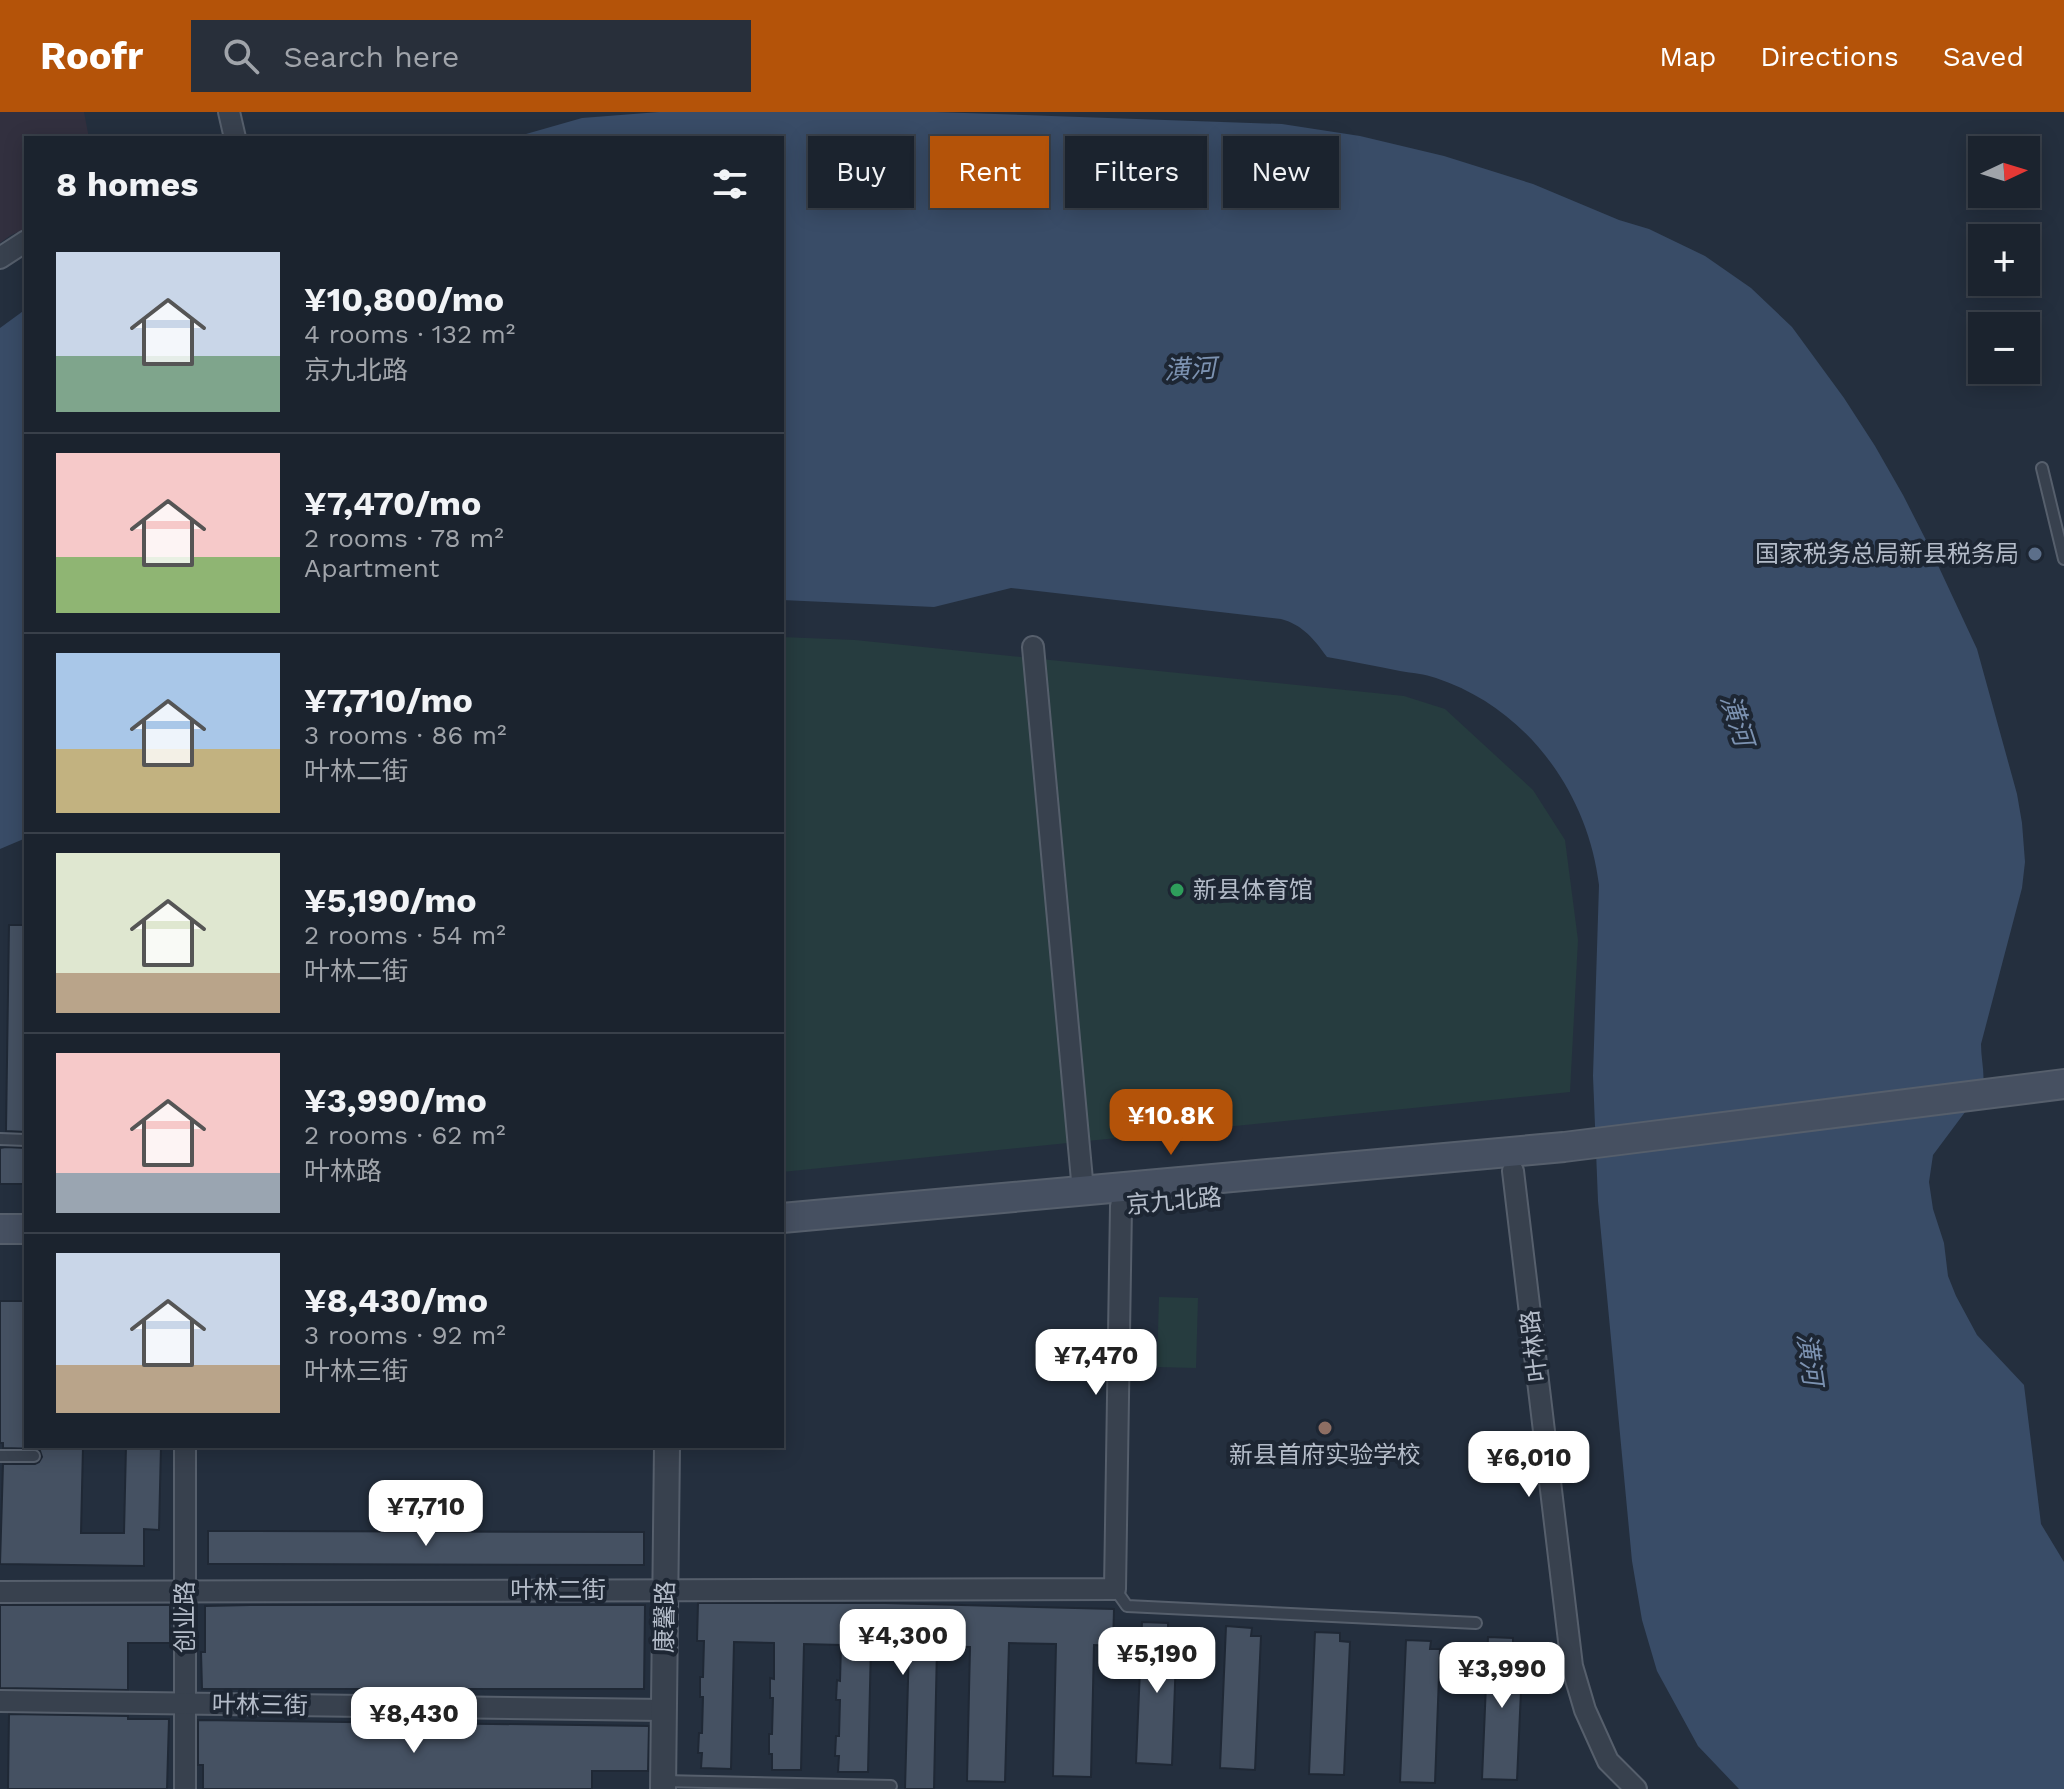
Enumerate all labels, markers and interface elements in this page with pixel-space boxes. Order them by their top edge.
search box [191,20,751,92]
text: Roofr [40,34,143,78]
icon: search [219,34,263,78]
text: Search here [283,39,459,74]
text: Map [1659,40,1716,73]
text: Directions [1760,40,1899,73]
text: Saved [1943,40,2024,73]
chip: Buy [808,136,914,208]
chip: Rent [930,136,1049,208]
chip: Filters [1065,136,1207,208]
chip: New [1223,136,1339,208]
north arrow [1968,136,2040,208]
map controls [1968,136,2040,384]
icon: filters [708,162,752,206]
text: 8 homes [56,164,198,204]
button: + [1968,224,2040,296]
text: ¥10,800/mo [304,279,504,319]
icon: home [120,284,216,380]
button: − [1968,312,2040,384]
text: 4 rooms · 132 m² [304,319,515,349]
water label: 潢河 [1163,352,1222,385]
text: 京九北路 [304,355,408,385]
text: ¥7,470/mo [304,483,481,523]
icon: home [120,485,216,581]
text: 2 rooms · 78 m² [304,523,504,553]
place label: 国家税务总局新县税务局 [1755,540,2019,568]
marker: 国家税务总局新县税务局 [2026,545,2044,563]
text: Apartment [304,553,440,583]
text: ¥7,710/mo [304,680,473,720]
icon: home [120,685,216,781]
water label: 潢河 [1715,691,1761,754]
text: 3 rooms · 86 m² [304,720,506,750]
text: 叶林二街 [304,756,408,786]
place label: 新县体育馆 [1193,876,1313,904]
text: ¥5,190/mo [304,880,477,920]
marker: 新县体育馆 [1168,881,1186,899]
icon: home [120,885,216,981]
text: 2 rooms · 54 m² [304,920,506,950]
text: 叶林二街 [304,956,408,986]
text: ¥3,990/mo [304,1080,487,1120]
icon: home [120,1085,216,1181]
pin: ¥10.8K [1106,1089,1236,1157]
text: ¥10.8K [1128,1100,1214,1130]
text: 2 rooms · 62 m² [304,1120,506,1150]
text: 叶林路 [304,1156,382,1186]
street label: 京九北路 [1125,1183,1223,1219]
text: ¥8,430/mo [304,1280,488,1320]
icon: home [120,1285,216,1381]
street label: 叶林路 [1516,1309,1552,1383]
text: 3 rooms · 92 m² [304,1320,506,1350]
pin: ¥7,470 [1031,1329,1161,1397]
water label: 潢河 [1792,1331,1829,1392]
text: ¥7,470 [1054,1340,1138,1370]
text: 叶林三街 [304,1356,408,1386]
marker: 新县首府实验学校 [1316,1419,1334,1437]
pin: ¥6,010 [1464,1431,1594,1499]
place label: 新县首府实验学校 [1229,1441,1421,1469]
text: ¥6,010 [1486,1442,1572,1472]
pin: ¥7,710 [361,1480,491,1548]
text: ¥7,710 [387,1491,465,1521]
street label: 叶林二街 [510,1576,606,1604]
street label: 创业路 [171,1581,199,1653]
street label: 康馨路 [650,1581,680,1653]
pin: ¥4,300 [838,1609,968,1677]
text: ¥4,300 [858,1620,948,1650]
pin: ¥5,190 [1092,1627,1222,1695]
text: ¥5,190 [1116,1638,1198,1668]
pin: ¥3,990 [1437,1642,1567,1710]
text: ¥3,990 [1457,1653,1547,1683]
pin: ¥8,430 [349,1687,479,1755]
street label: 叶林三街 [212,1690,308,1720]
text: ¥8,430 [369,1698,459,1728]

